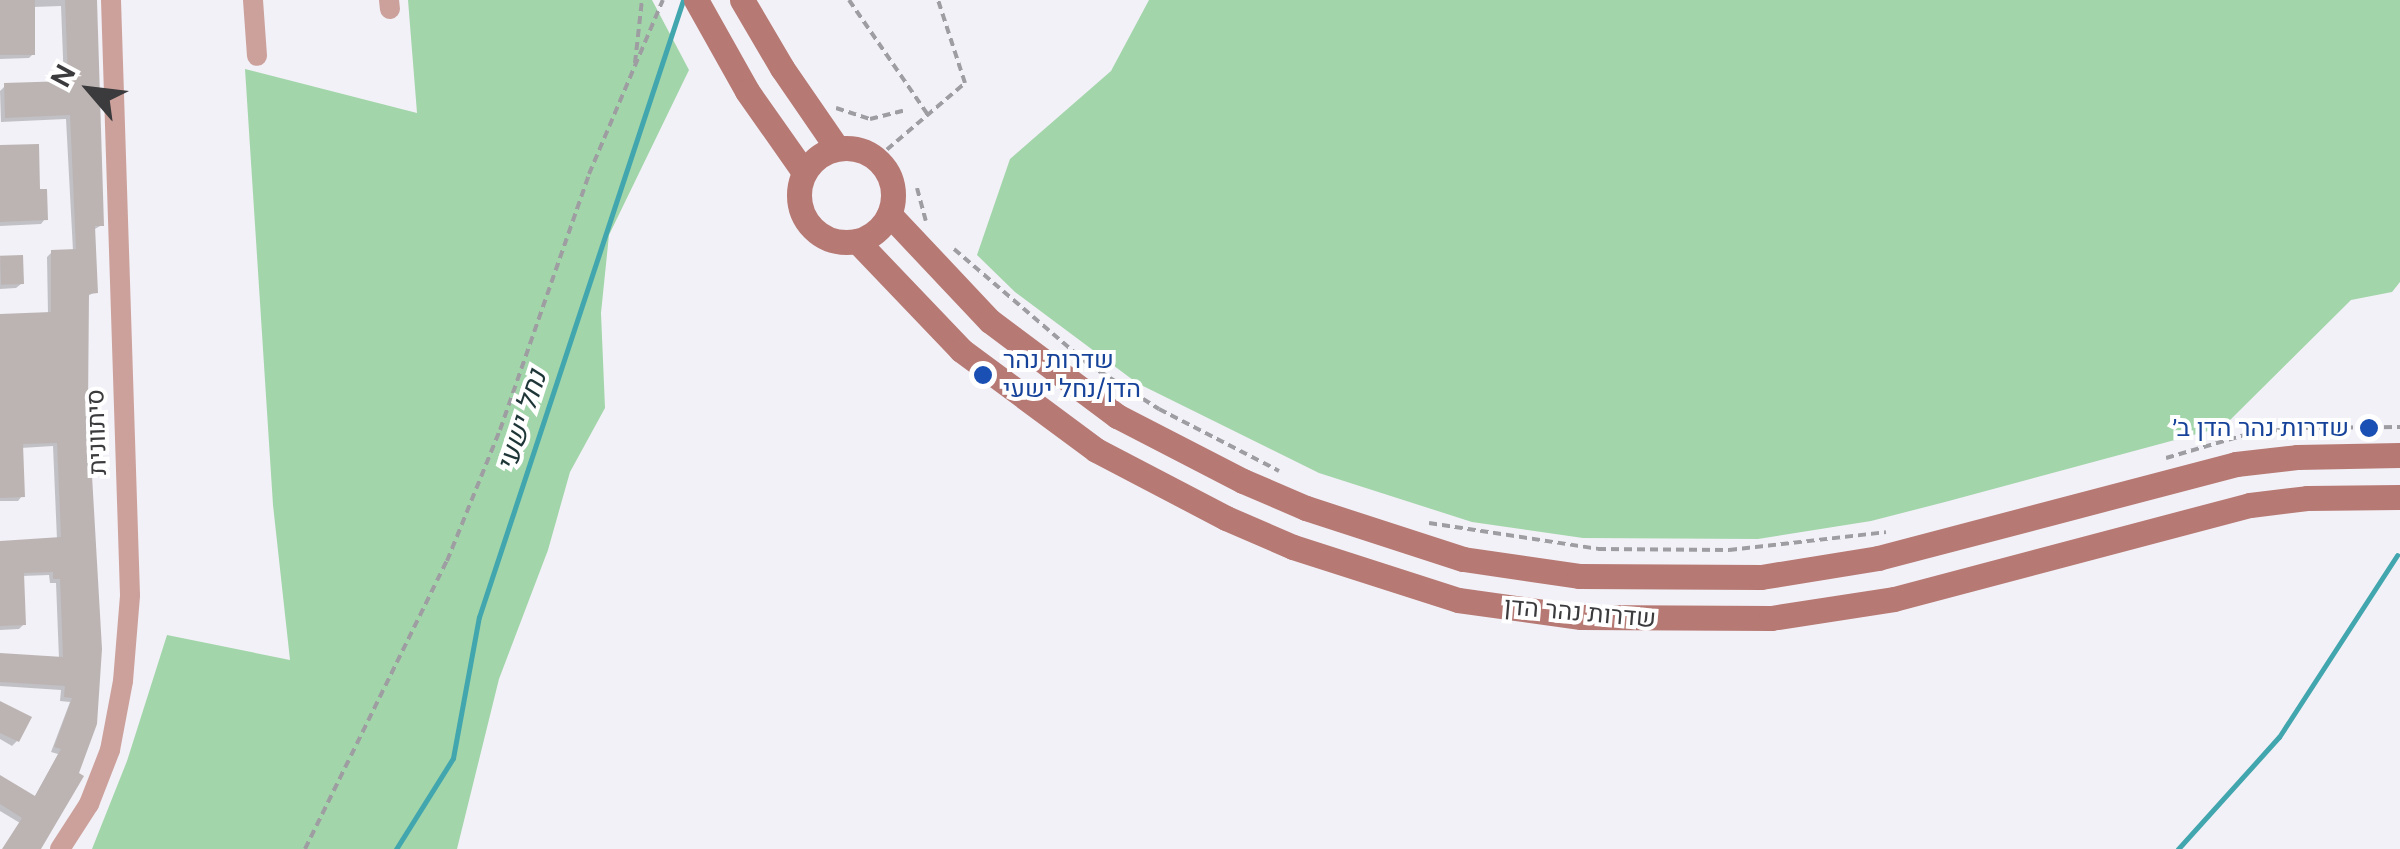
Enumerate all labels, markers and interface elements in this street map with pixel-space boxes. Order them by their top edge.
north arrow [40,40,140,140]
text: N [42,58,84,93]
place label: שדרות נהר הדן/נחל ישעי [1003,346,1141,405]
marker: שדרות נהר הדן/נחל ישעי [972,364,994,386]
water label: נחל ישעי [490,366,554,476]
street label: סיתוונית [81,388,113,476]
place label: שדרות נהר הדן ב׳ [2173,413,2349,443]
marker: שדרות נהר הדן ב׳ [2358,417,2380,439]
street label: שדרות נהר הדן [1503,591,1657,635]

